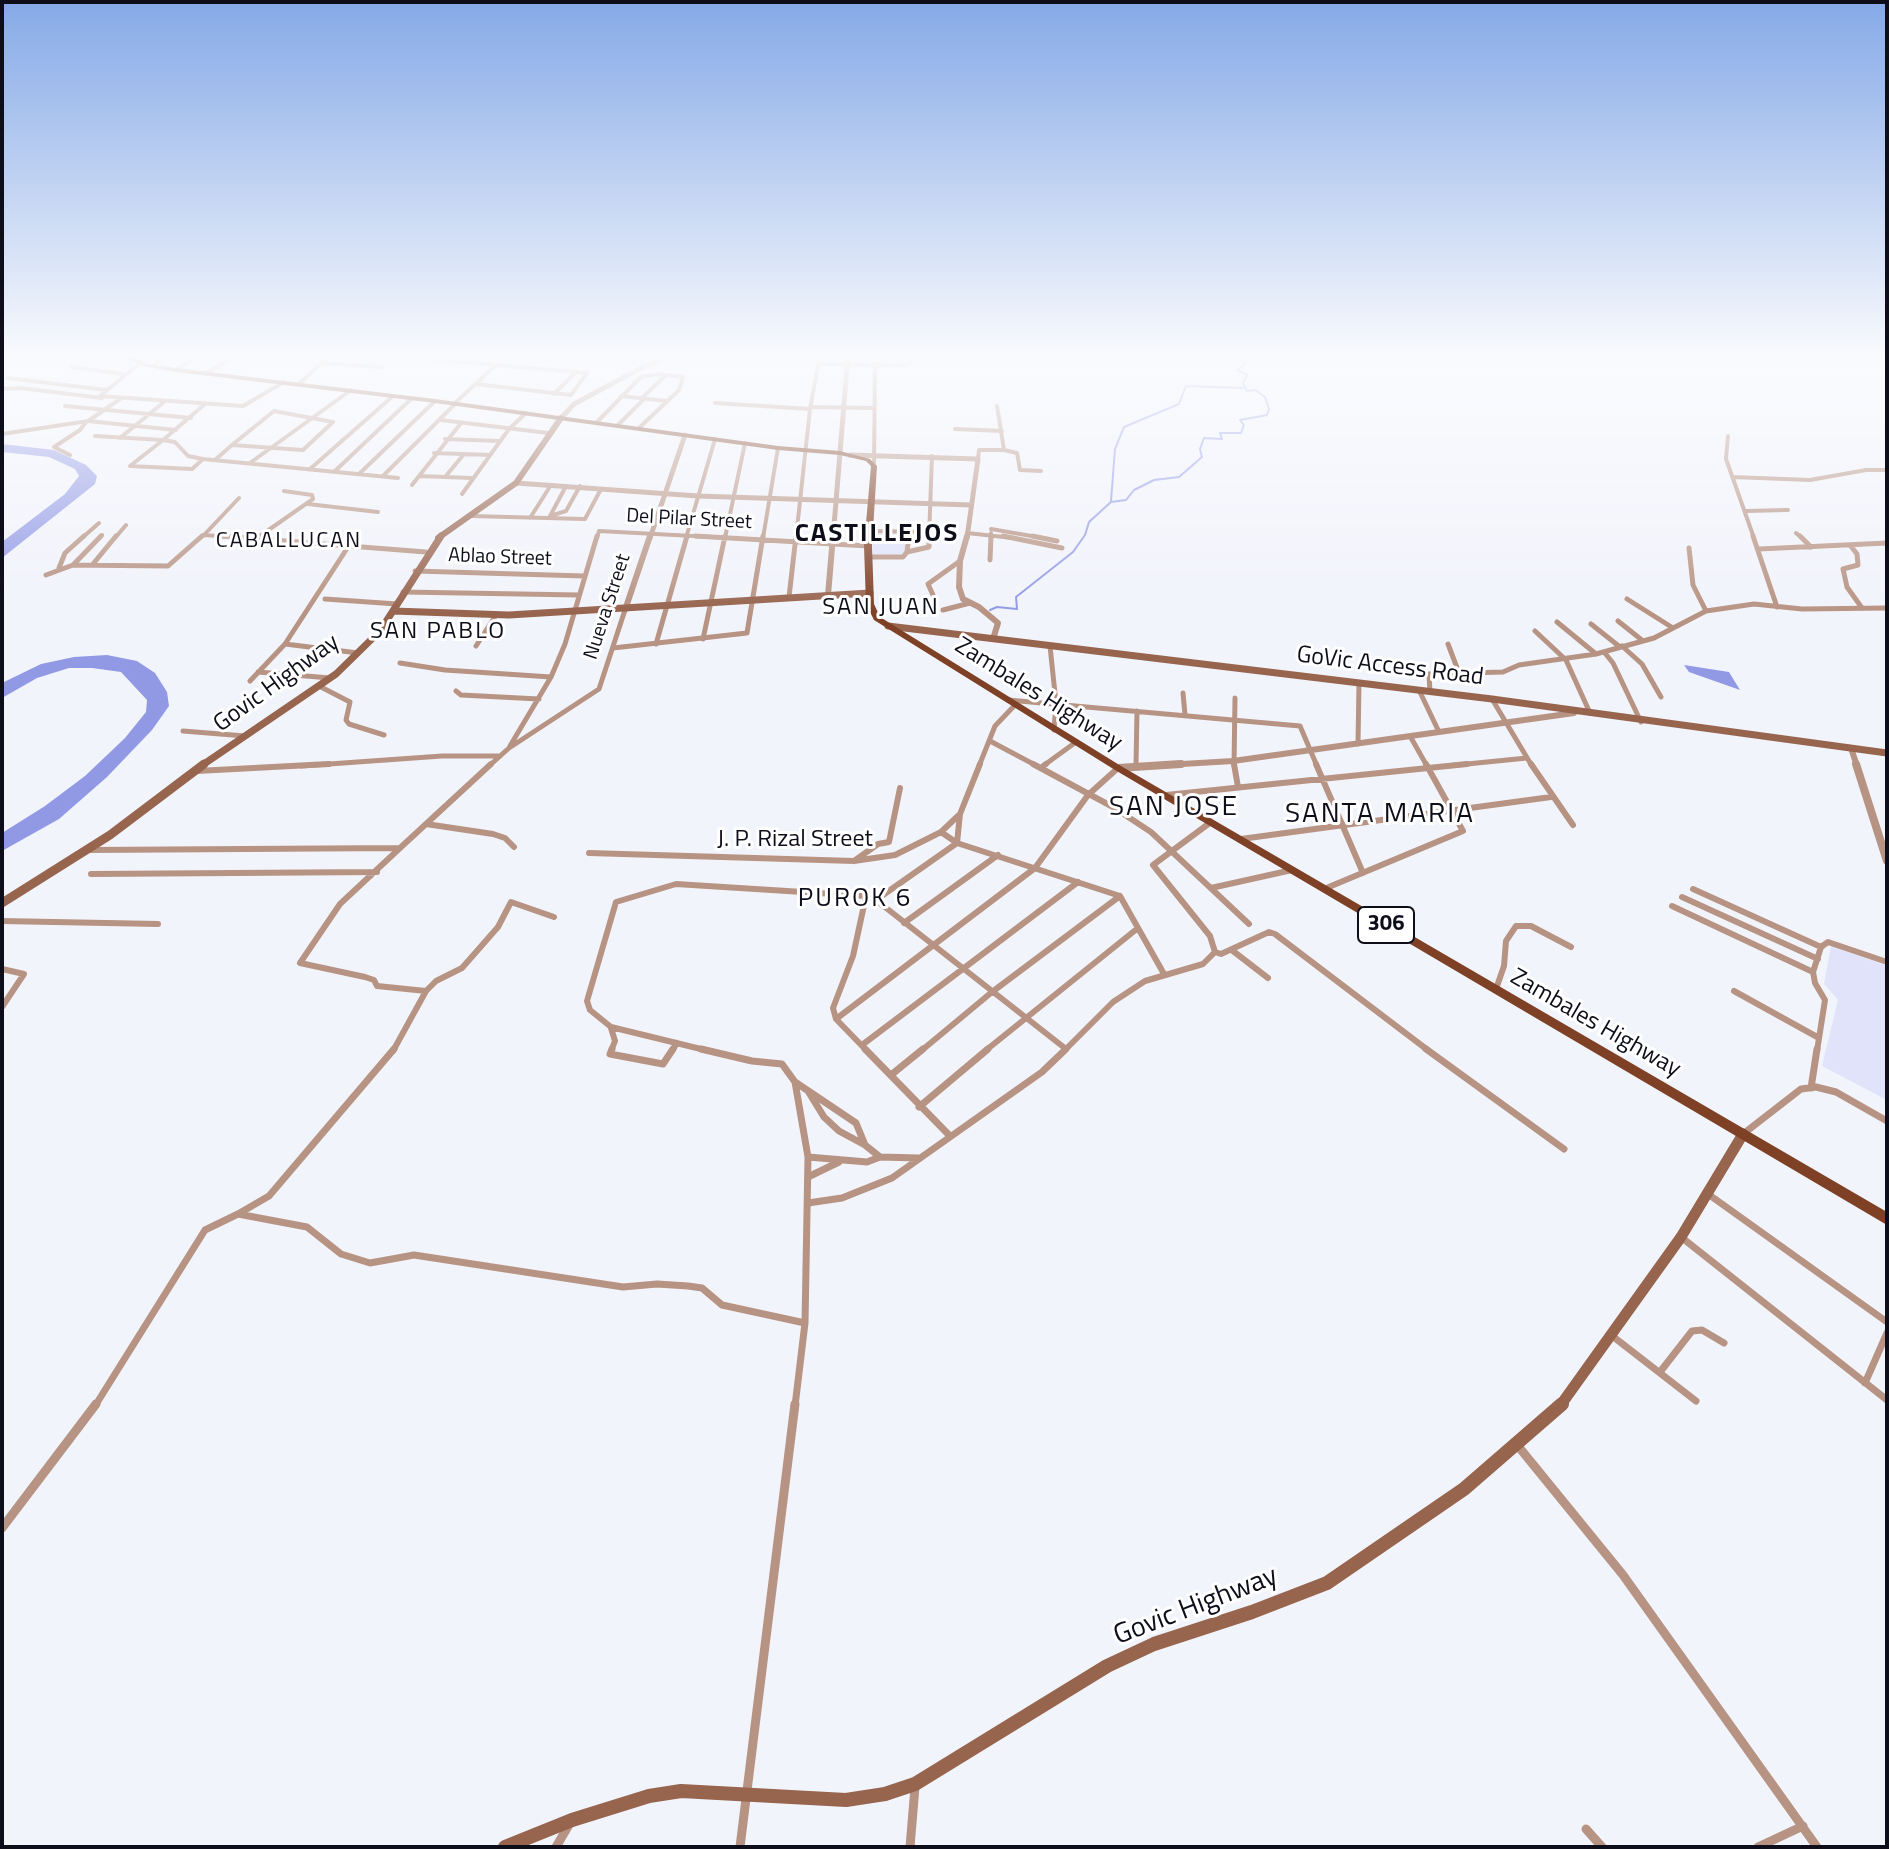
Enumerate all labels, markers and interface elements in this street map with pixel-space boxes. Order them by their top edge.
street label: Del Pilar Street [626,505,752,535]
district label: CASTILLEJOS [795,519,959,551]
district label: CABALLUCAN [216,529,362,555]
street label: Ablao Street [448,544,552,572]
street label: Nueva Street [580,551,636,663]
district label: SAN JUAN [822,594,940,622]
district label: SAN PABLO [370,618,506,646]
street label: Govic Highway [209,629,345,739]
street label: Zambales Highway [949,632,1127,758]
street label: GoVic Access Road [1295,641,1485,693]
district label: SAN JOSE [1109,791,1239,825]
district label: SANTA MARIA [1285,798,1475,832]
street label: J. P. Rizal Street [717,826,873,854]
district label: PUROK 6 [798,884,912,916]
road number: 306 [1358,907,1414,943]
street label: Zambales Highway [1505,964,1685,1084]
street label: Govic Highway [1109,1560,1283,1654]

